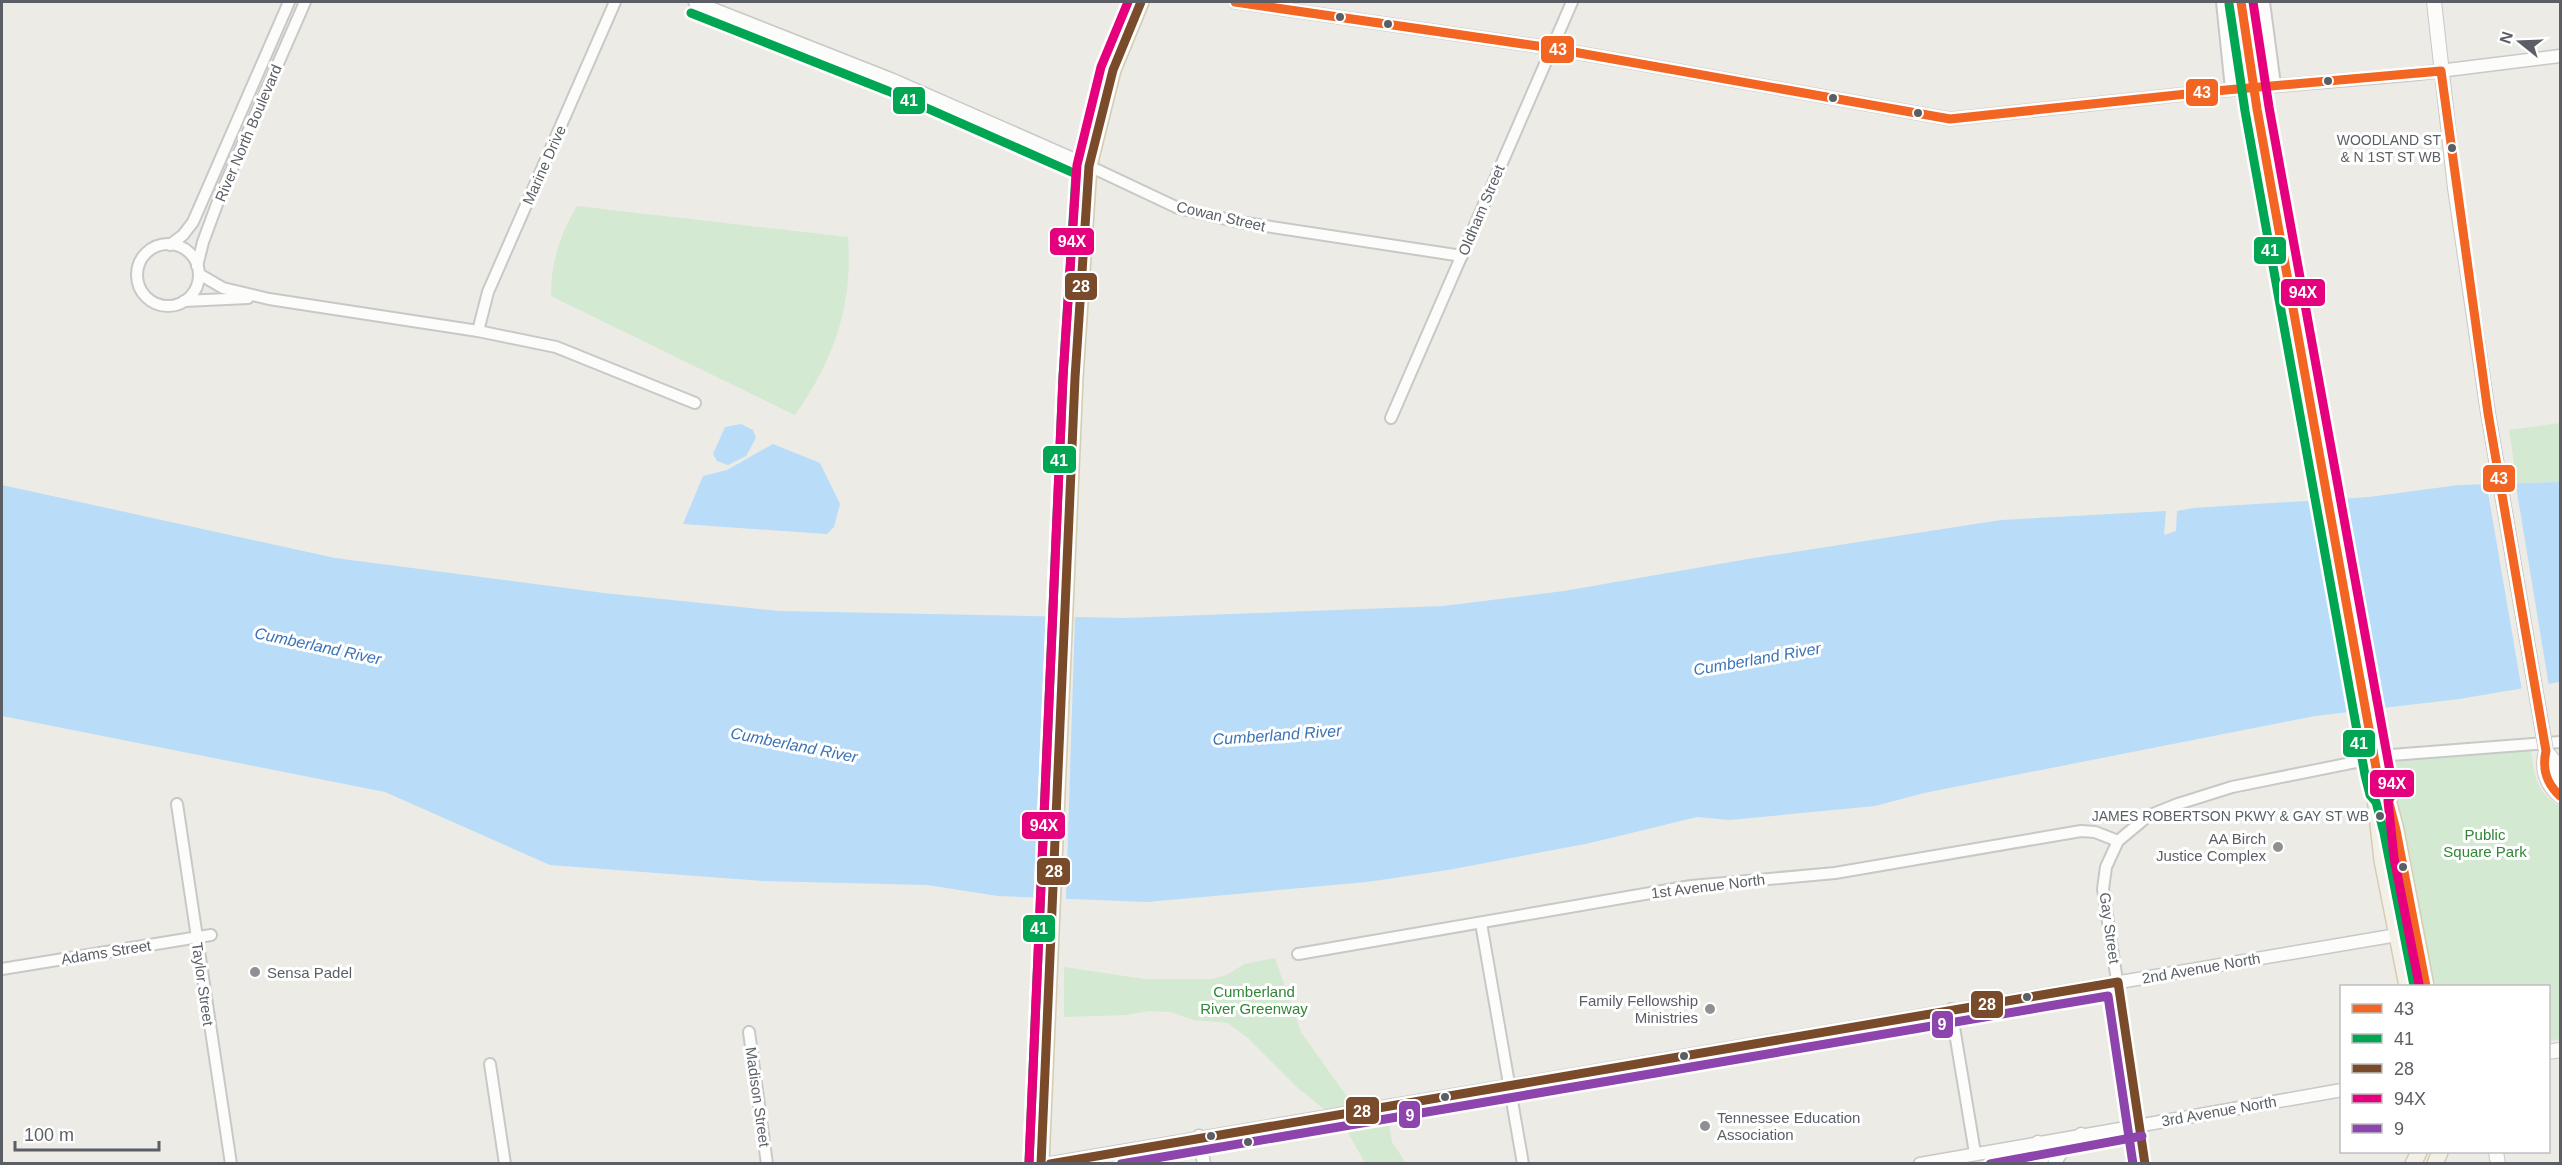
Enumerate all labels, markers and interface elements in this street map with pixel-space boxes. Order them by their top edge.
unlabelled marker [1334,11,1346,23]
north arrow [2490,12,2550,72]
unlabelled marker [1382,18,1394,30]
text: N [2496,29,2516,46]
line badge: 43 [1540,35,1575,64]
text: 43 [1549,41,1567,58]
street label: River North Boulevard [211,62,285,204]
unlabelled marker [2322,75,2334,87]
line badge: 43 [2185,78,2219,107]
text: 43 [2193,84,2211,101]
line badge: 41 [892,86,926,115]
text: 41 [900,92,918,109]
unlabelled marker [1827,92,1839,104]
unlabelled marker [1912,107,1924,119]
street label: Marine Drive [519,123,569,207]
place label: WOODLAND ST & N 1ST ST WB [2337,132,2441,165]
marker: WOODLAND ST & N 1ST ST WB [2446,142,2458,154]
street label: Oldham Street [1454,161,1508,258]
street label: Cowan Street [1175,197,1268,235]
line badge: 94X [1049,227,1095,256]
text: 94X [1058,233,1087,250]
line badge: 41 [2253,236,2287,265]
text: 41 [2261,242,2279,259]
line badge: 28 [1064,272,1098,301]
text: 28 [1072,278,1090,295]
line badge: 94X [2280,278,2326,307]
text: 94X [2289,284,2318,301]
line badge: 41 [1042,445,1077,474]
text: 41 [1050,452,1068,469]
line badge: 43 [2482,464,2516,493]
text: 43 [2490,470,2508,487]
water label: Cumberland River [253,624,383,668]
water label: Cumberland River [1692,639,1823,679]
water label: Cumberland River [1212,722,1343,748]
water label: Cumberland River [729,724,860,766]
line badge: 41 [2342,729,2376,758]
text: 41 [2350,735,2368,752]
line badge: 94X [2369,769,2415,798]
text: 94X [2378,775,2407,792]
place label: JAMES ROBERTSON PKWY & GAY ST WB [2092,808,2369,824]
marker: JAMES ROBERTSON PKWY & GAY ST WB [2374,810,2386,822]
line badge: 94X [1021,811,1066,840]
text: 94X [1030,817,1059,834]
park label: Public Square Park [2443,826,2527,860]
place label: AA Birch Justice Complex [2156,830,2266,864]
marker: AA Birch Justice Complex [2271,840,2285,854]
line badge: 28 [1036,857,1071,886]
unlabelled marker [2397,861,2409,873]
text: 28 [1045,863,1063,880]
street label: 1st Avenue North [1650,871,1766,901]
street label: Gay Street [2097,891,2124,966]
line badge: 41 [1022,914,1056,943]
text: 41 [1030,920,1048,937]
street label: Adams Street [60,936,153,968]
street label: Taylor Street [189,941,217,1028]
street label: 2nd Avenue North [2141,949,2261,987]
place label: Sensa Padel [267,964,352,981]
marker: Sensa Padel [248,965,262,979]
park label: Cumberland River Greenway [1200,983,1308,1017]
legend [2340,985,2550,1153]
line badge: 28 [1970,990,2004,1019]
unlabelled marker [2021,991,2033,1003]
place label: Family Fellowship Ministries [1579,992,1698,1026]
text: 28 [1978,996,1996,1013]
text: 43 [2394,999,2414,1019]
marker: Family Fellowship Ministries [1703,1002,1717,1016]
line badge: 9 [1931,1010,1954,1039]
text: 9 [1938,1016,1947,1033]
text: 41 [2394,1029,2414,1049]
street label: Madison Street [743,1046,774,1149]
unlabelled marker [1678,1050,1690,1062]
text: 28 [2394,1059,2414,1079]
text: 94X [2394,1089,2426,1109]
unlabelled marker [1439,1091,1451,1103]
street label: 3rd Avenue North [2160,1093,2278,1129]
line badge: 28 [1345,1096,1380,1125]
line badge: 9 [1398,1100,1421,1129]
text: 28 [1353,1103,1371,1120]
text: 9 [1406,1107,1415,1124]
place label: Tennessee Education Association [1717,1109,1860,1143]
scale bar [15,1114,159,1152]
marker: Tennessee Education Association [1698,1119,1712,1133]
text: 9 [2394,1119,2404,1139]
text: 100 m [24,1125,74,1145]
unlabelled marker [1205,1130,1217,1142]
unlabelled marker [1242,1136,1254,1148]

